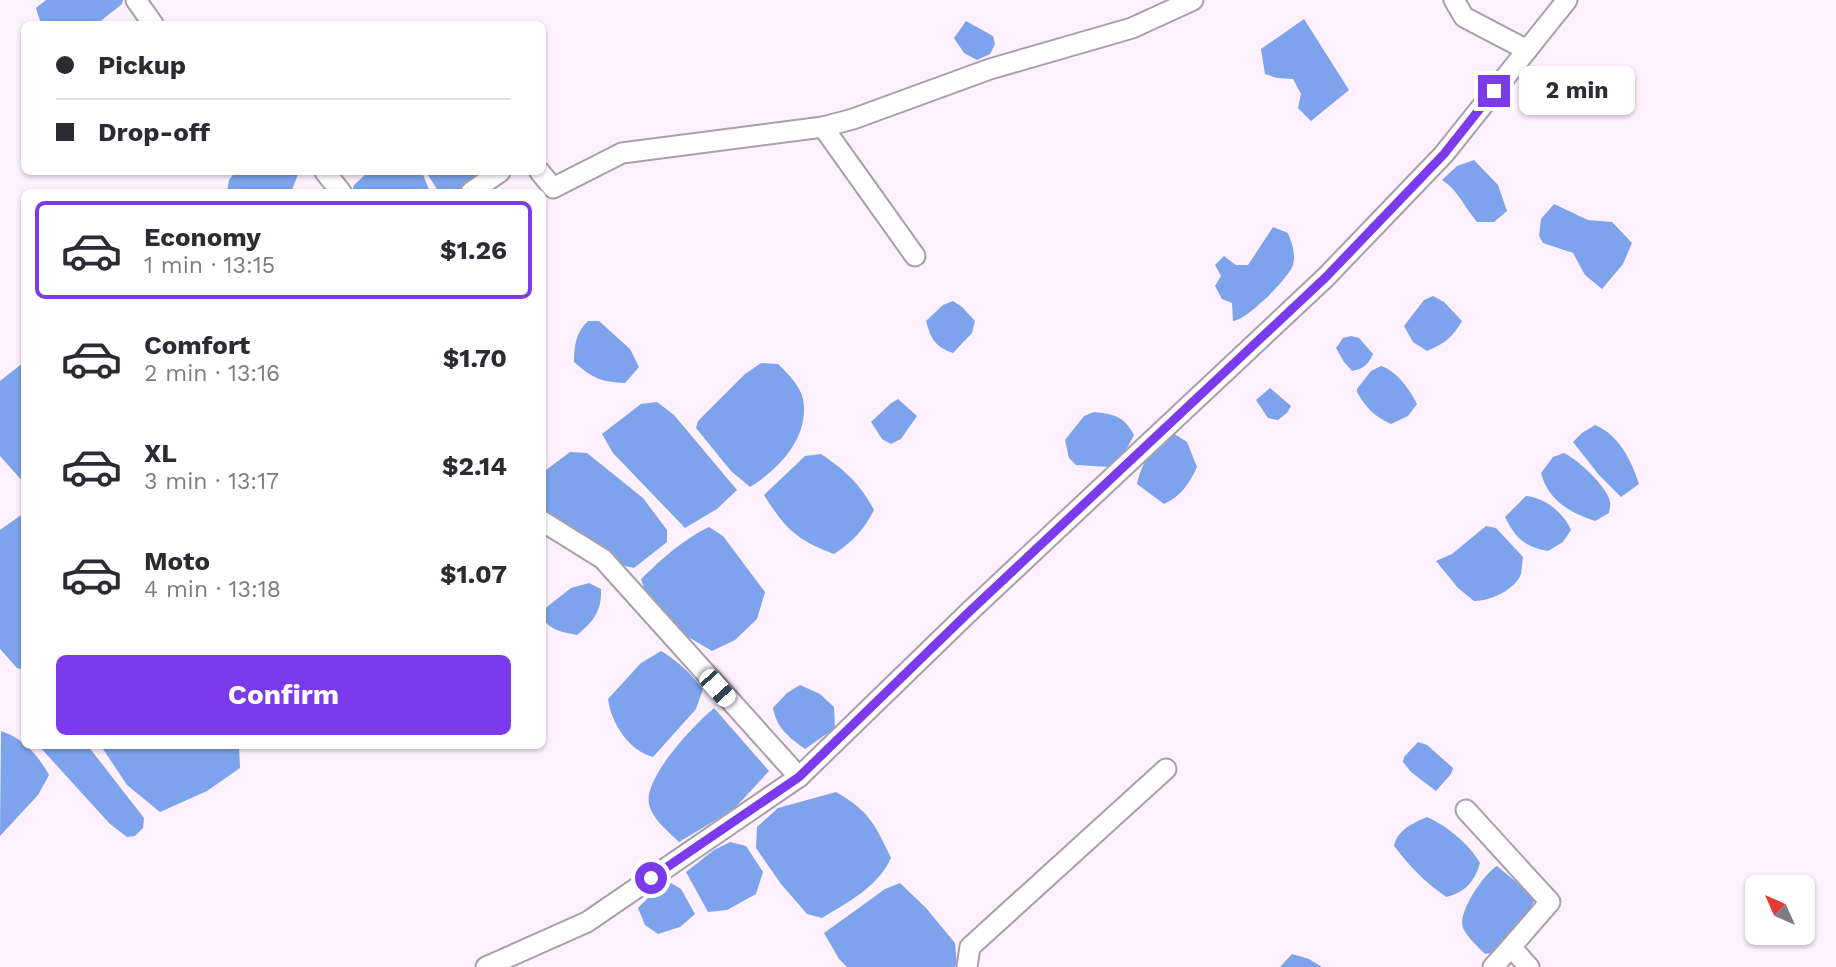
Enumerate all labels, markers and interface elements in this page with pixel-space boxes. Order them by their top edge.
text: Pickup [98,50,186,80]
callout: 2 min [1518,66,1634,116]
route end [1478,75,1510,107]
text: 2 min [1546,77,1608,104]
text: Drop-off [98,117,210,147]
icon: car [60,219,123,282]
text: Economy [144,222,261,252]
text: $1.26 [440,235,507,265]
text: 1 min · 13:15 [144,252,275,279]
icon: car [60,327,123,390]
text: Comfort [144,330,250,360]
text: $1.70 [443,343,507,373]
text: 2 min · 13:16 [144,360,280,387]
icon: car [60,435,123,498]
text: XL [144,438,177,468]
text: $2.14 [442,451,507,481]
text: 3 min · 13:17 [144,468,279,495]
icon: car [60,543,123,606]
text: Moto [144,546,210,576]
text: $1.07 [440,559,507,589]
text: 4 min · 13:18 [144,576,281,603]
button: Confirm [56,655,511,735]
car [696,665,739,711]
route start [635,862,667,894]
north arrow [1745,875,1815,945]
map controls [1745,875,1815,945]

